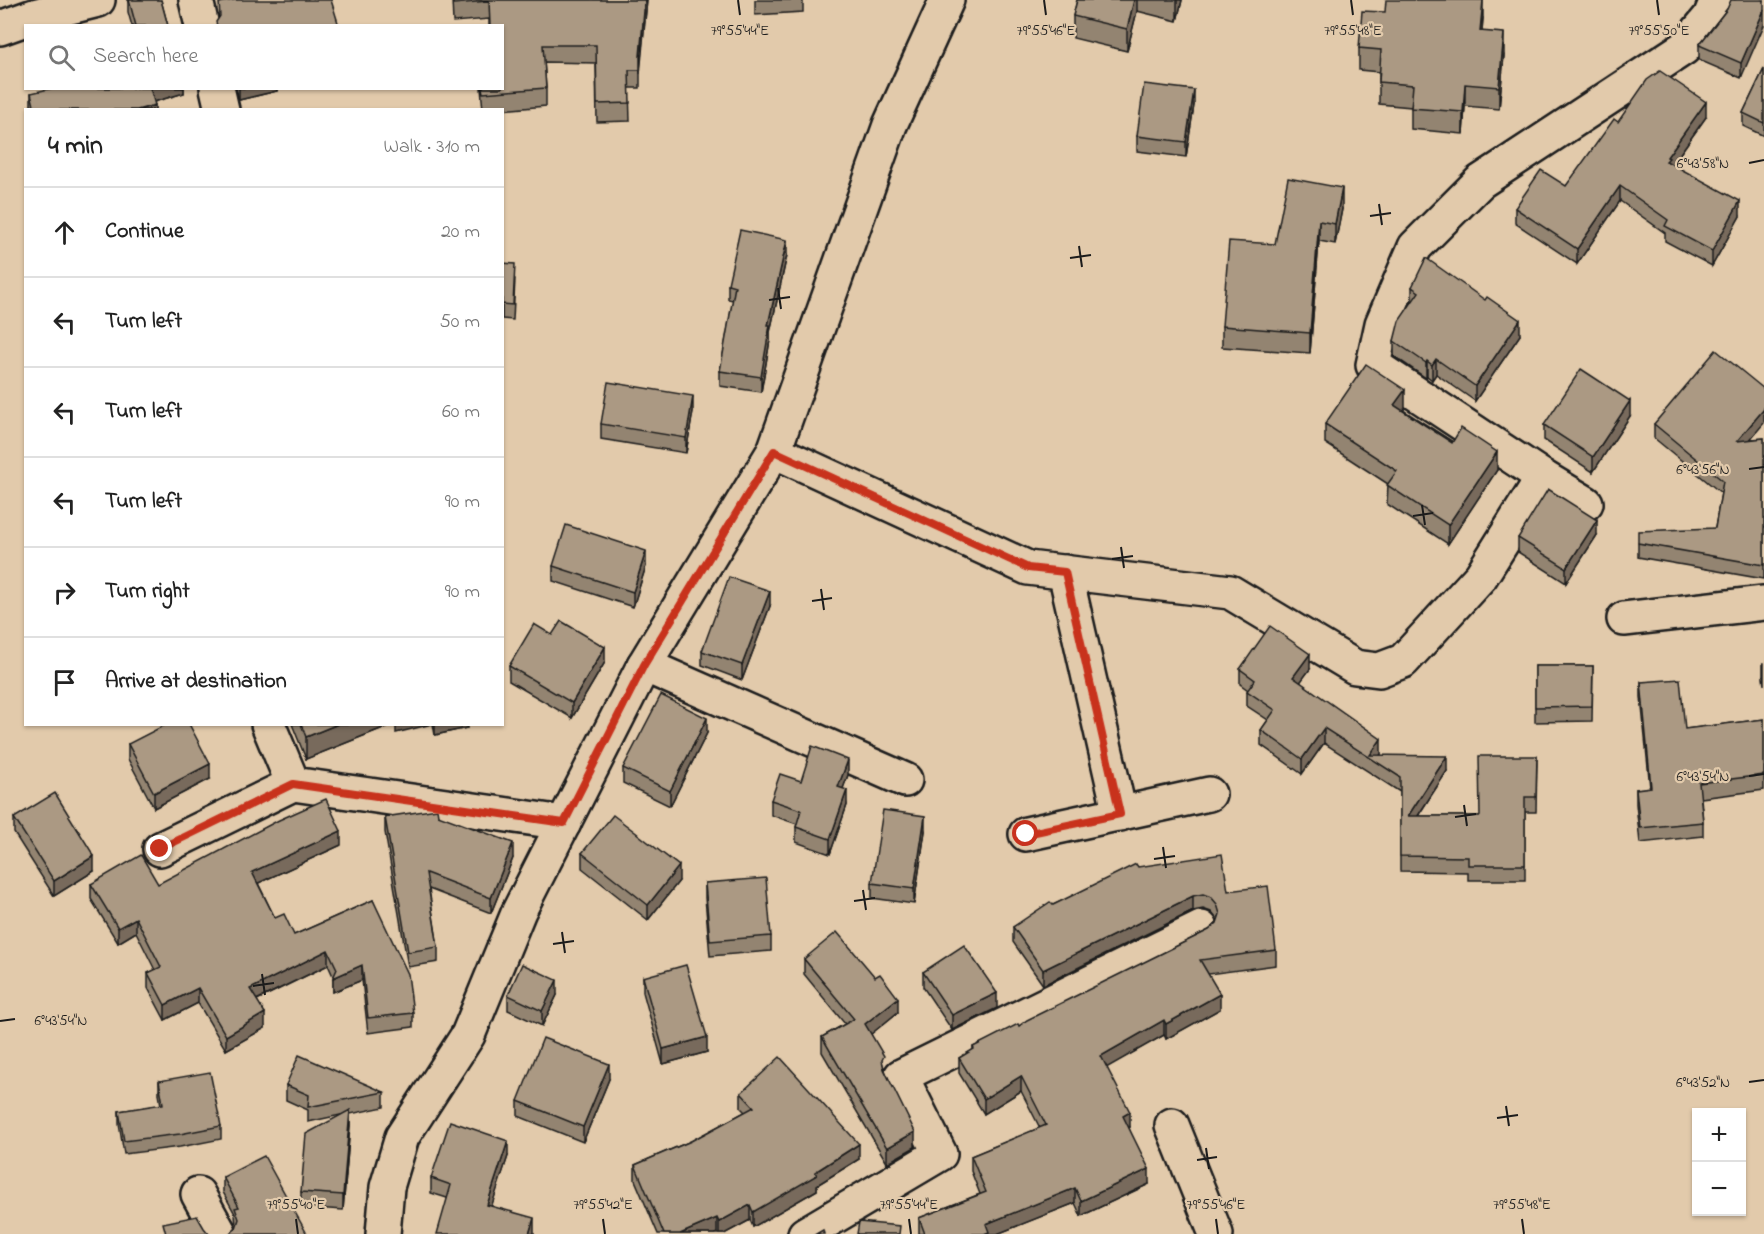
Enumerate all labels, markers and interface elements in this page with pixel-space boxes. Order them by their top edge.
text: 79°55'44"E [711,20,769,42]
text: 79°55'46"E [1017,20,1075,42]
text: 79°55'48"E [1324,20,1382,42]
text: 79°55'50"E [1628,20,1690,42]
search box [24,24,504,90]
icon: search [45,41,78,74]
text: Search here [93,41,198,73]
text: 4 min [48,128,103,166]
text: Walk · 310 m [384,133,480,162]
text: 6°43'58"N [1677,153,1729,175]
icon: ahead [48,216,81,249]
text: Continue [105,216,184,248]
text: 20 m [441,218,480,247]
icon: left [48,306,81,339]
text: Turn left [105,306,182,338]
text: 50 m [439,308,480,337]
icon: left [48,396,81,429]
text: Turn left [105,396,182,428]
text: 60 m [442,398,480,427]
text: 6°43'56"N [1676,459,1730,481]
icon: left [48,486,81,519]
text: Turn left [105,486,182,518]
text: 90 m [445,488,480,517]
icon: right [48,576,81,609]
text: Turn right [105,576,190,608]
text: 90 m [445,578,480,607]
icon: arrive [48,666,81,699]
text: Arrive at destination [105,666,287,698]
text: 6°43'54"N [1677,766,1729,788]
route start [1012,820,1038,846]
route end [146,835,172,861]
text: 6°43'54"N [35,1010,87,1032]
text: 6°43'52"N [1676,1072,1730,1094]
map controls [1692,1108,1746,1216]
button: + [1692,1108,1746,1162]
button: − [1692,1162,1746,1216]
text: 79°55'40"E [267,1194,325,1216]
text: 79°55'42"E [573,1194,633,1216]
text: 79°55'44"E [880,1194,938,1216]
text: 79°55'46"E [1187,1194,1245,1216]
text: 79°55'48"E [1493,1194,1551,1216]

